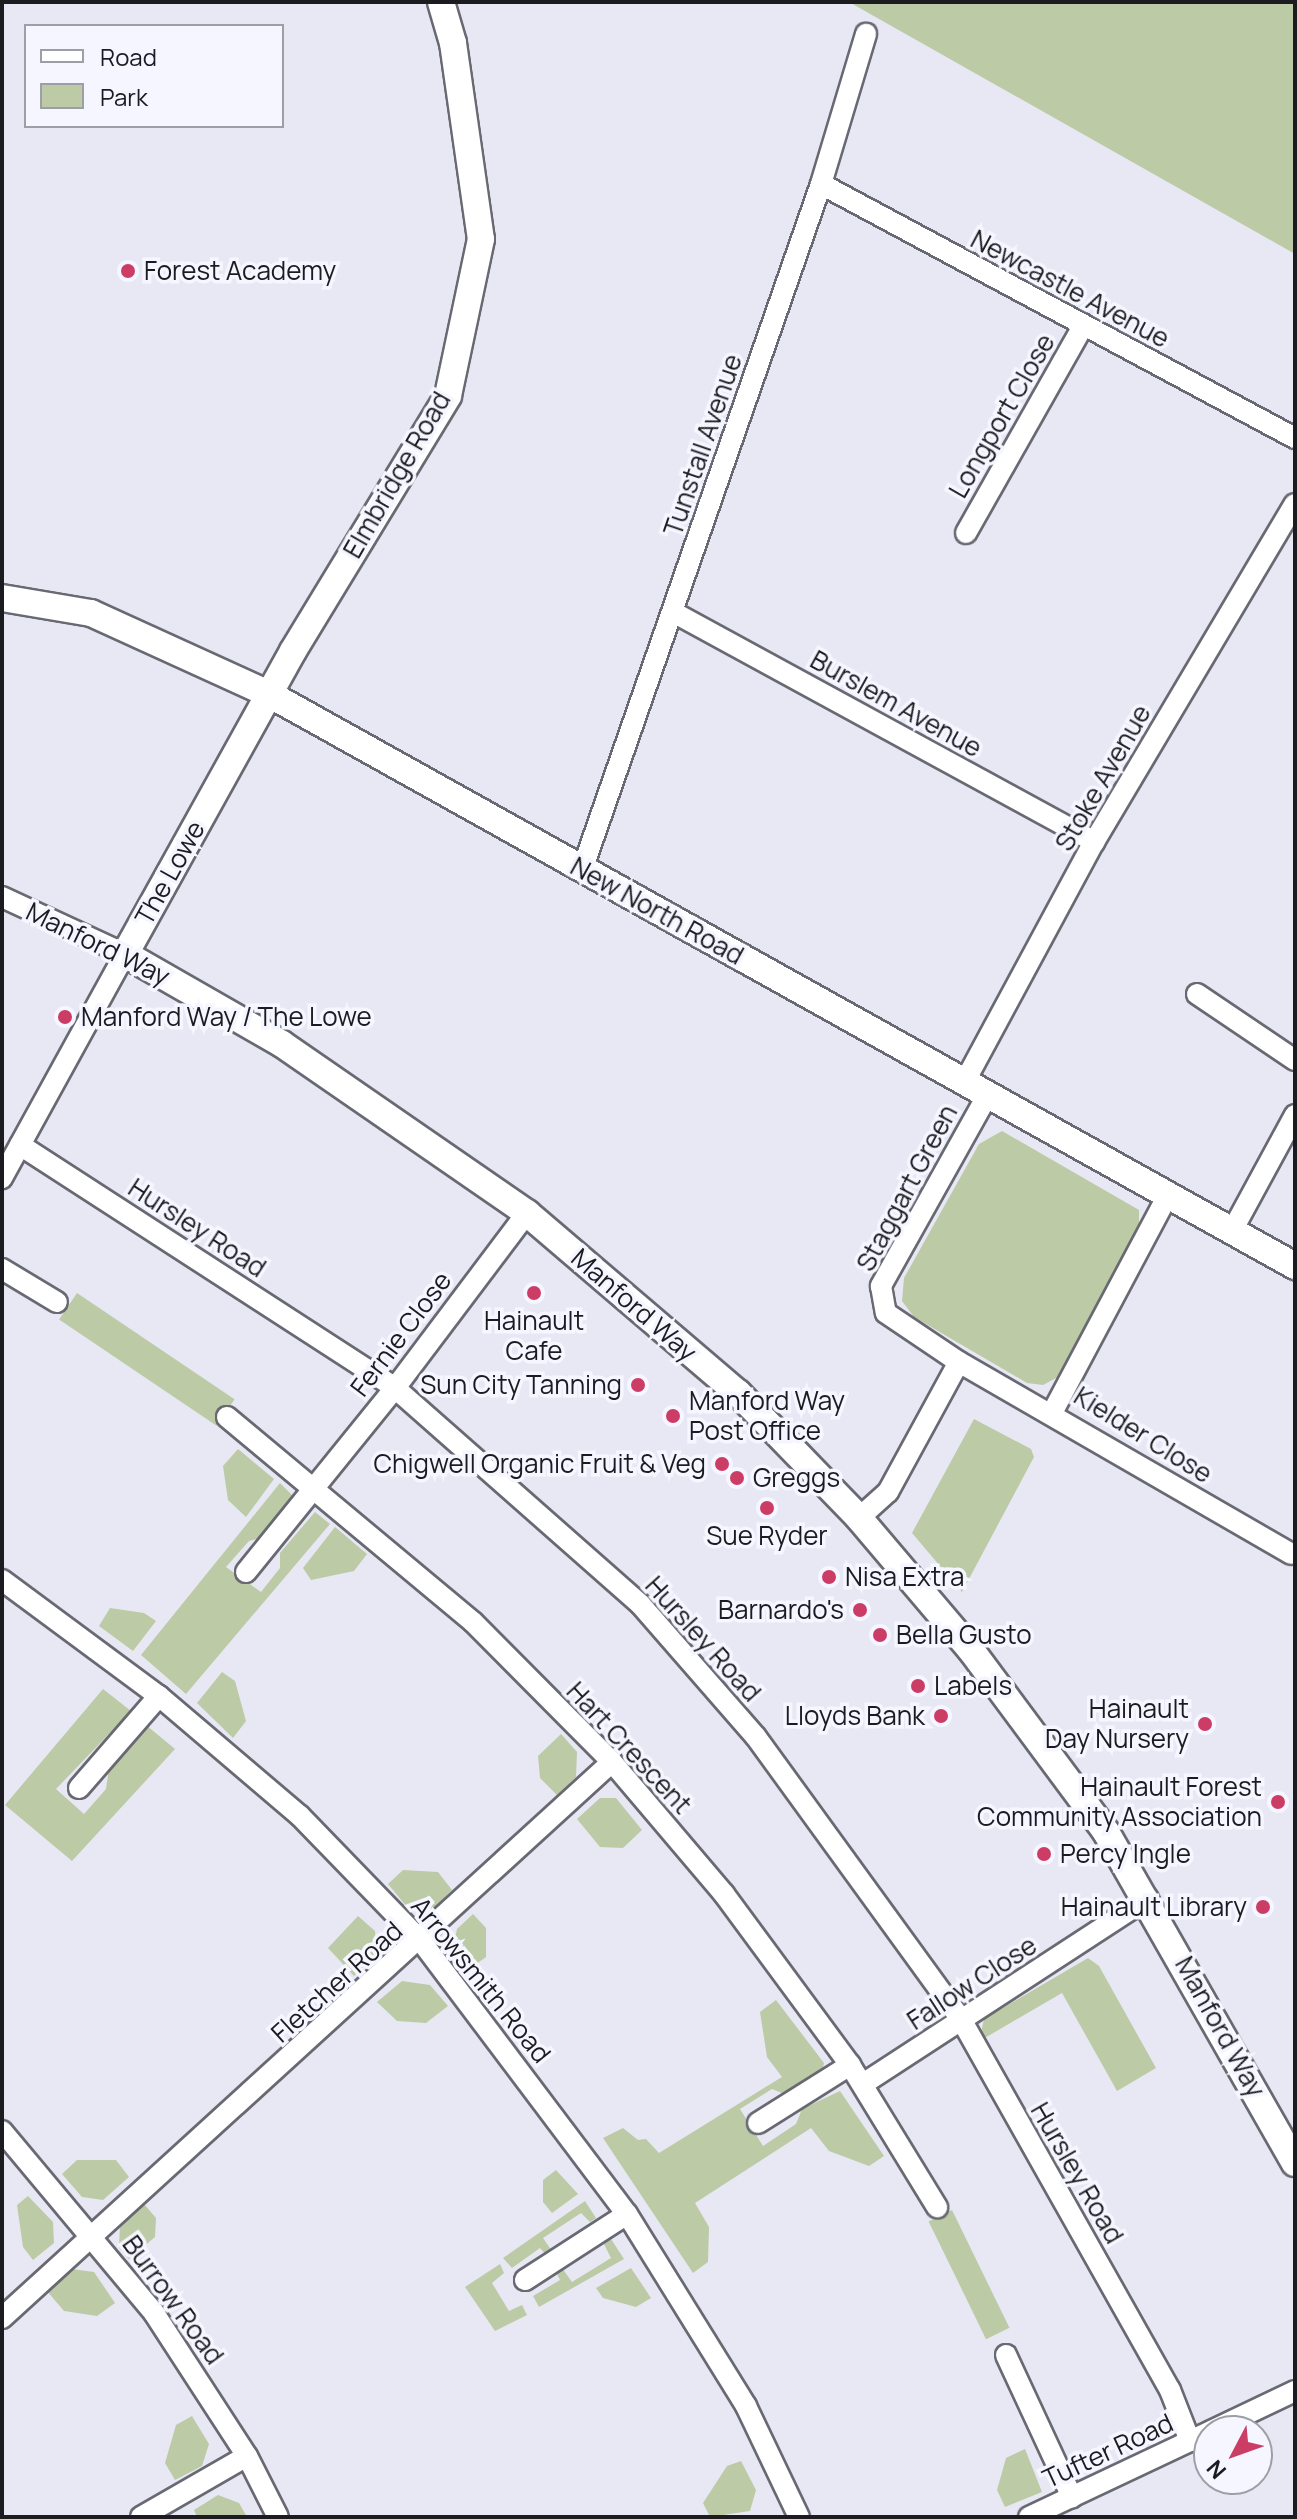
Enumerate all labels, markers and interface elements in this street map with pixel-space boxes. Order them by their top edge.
legend [24,24,284,128]
text: Road [100,40,157,73]
text: Park [100,80,148,113]
street label: Newcastle Avenue [965,224,1175,354]
place label: Forest Academy [144,255,336,287]
marker: Forest Academy [119,262,137,280]
street label: Longport Close [942,329,1062,503]
street label: Tunstall Avenue [657,350,749,540]
street label: Elmbridge Road [337,386,457,564]
street label: Burslem Avenue [805,644,987,764]
street label: Stoke Avenue [1049,699,1157,857]
street label: The Lowe [129,816,211,930]
street label: New North Road [565,851,749,971]
street label: Manford Way [21,896,175,992]
place label: Manford Way / The Lowe [81,1001,372,1033]
marker: Manford Way / The Lowe [56,1008,74,1026]
street label: Staggart Green [850,1099,964,1277]
street label: Hursley Road [123,1172,271,1284]
street label: Manford Way [565,1242,703,1368]
street label: Fernie Close [344,1266,458,1402]
marker: Hainault Cafe [525,1284,543,1302]
place label: Hainault Cafe [484,1305,584,1366]
place label: Sun City Tanning [420,1369,622,1401]
marker: Sun City Tanning [629,1376,647,1394]
street label: Kielder Close [1068,1380,1218,1490]
place label: Manford Way Post Office [689,1385,845,1446]
marker: Manford Way Post Office [664,1407,682,1425]
place label: Chigwell Organic Fruit & Veg [373,1448,706,1480]
marker: Chigwell Organic Fruit & Veg [713,1455,731,1473]
place label: Greggs [753,1462,840,1494]
marker: Greggs [728,1469,746,1487]
marker: Sue Ryder [758,1499,776,1517]
place label: Sue Ryder [706,1520,828,1552]
place label: Nisa Extra [845,1561,964,1593]
marker: Nisa Extra [820,1568,838,1586]
street label: Hursley Road [639,1570,767,1708]
place label: Barnardo's [718,1594,844,1626]
marker: Barnardo's [851,1601,869,1619]
place label: Bella Gusto [896,1619,1032,1651]
marker: Bella Gusto [871,1626,889,1644]
place label: Labels [934,1670,1012,1702]
street label: Hart Crescent [560,1676,698,1820]
marker: Labels [909,1677,927,1695]
place label: Hainault Day Nursery [1045,1693,1189,1754]
place label: Lloyds Bank [785,1700,925,1732]
marker: Lloyds Bank [932,1707,950,1725]
marker: Hainault Day Nursery [1196,1715,1214,1733]
place label: Hainault Forest Community Association [977,1771,1262,1832]
marker: Hainault Forest Community Association [1269,1793,1287,1811]
place label: Percy Ingle [1060,1838,1191,1870]
marker: Percy Ingle [1035,1845,1053,1863]
street label: Arrowsmith Road [405,1891,557,2069]
place label: Hainault Library [1061,1891,1247,1923]
marker: Hainault Library [1254,1898,1272,1916]
street label: Fletcher Road [265,1915,409,2049]
street label: Fallow Close [901,1930,1043,2036]
street label: Manford Way [1169,1951,1271,2103]
street label: Hursley Road [1024,2097,1130,2249]
street label: Burrow Road [116,2230,230,2370]
street label: Tufter Road [1038,2407,1178,2495]
north arrow [1193,2415,1273,2495]
text: N [1200,2454,1233,2485]

